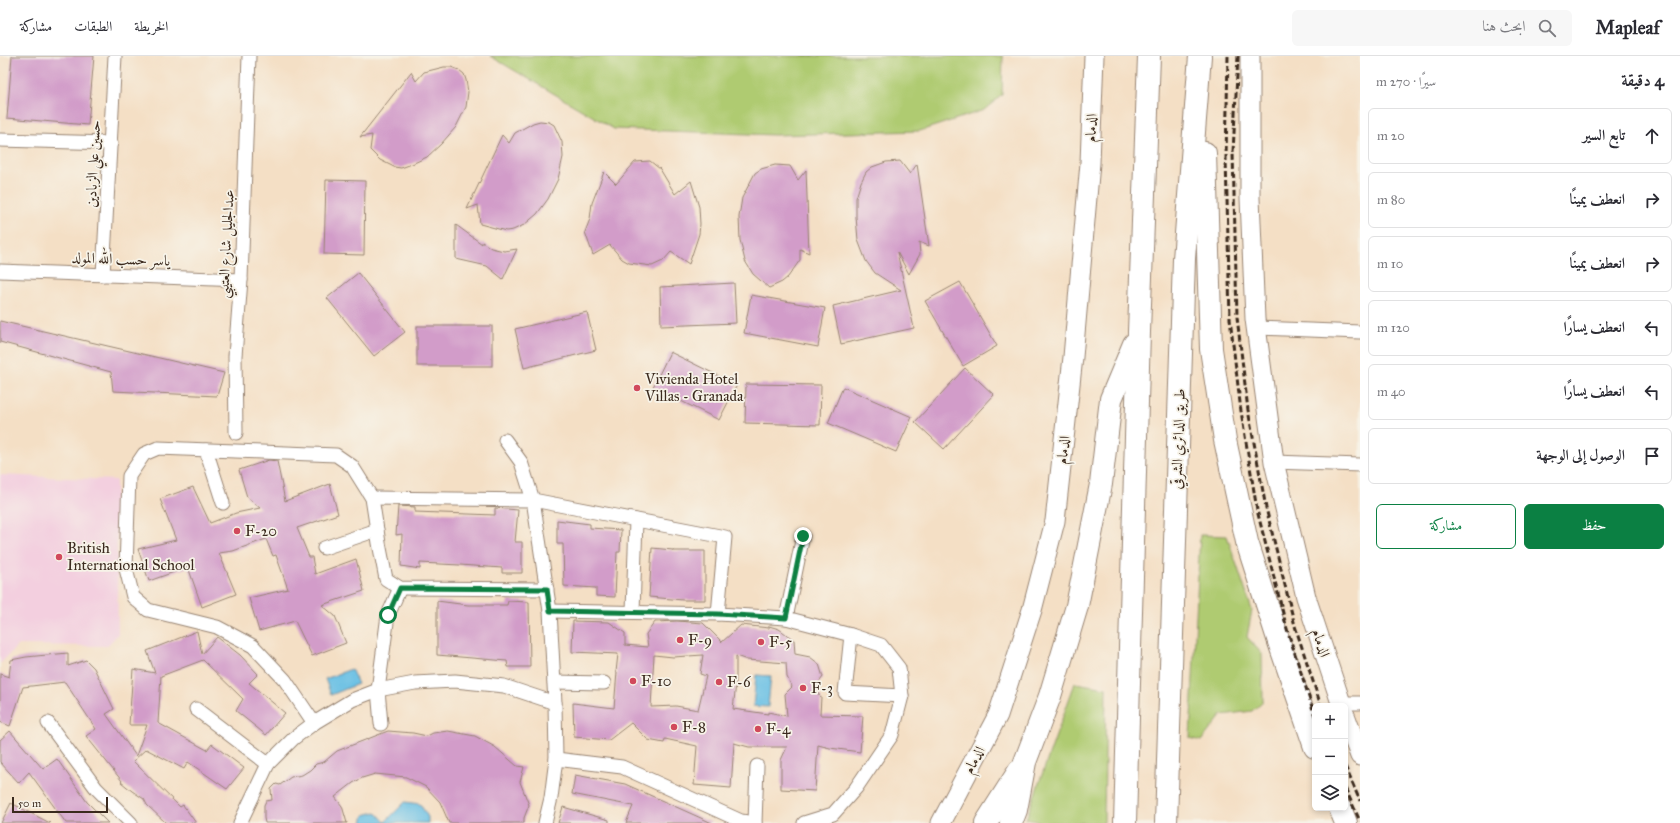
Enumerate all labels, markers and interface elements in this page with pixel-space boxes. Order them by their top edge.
search box [1292,10,1572,46]
text: Mapleaf [1596,16,1660,39]
text: ابحث هنا [1482,17,1526,35]
icon: search [1536,17,1558,39]
text: مشاركة [20,18,52,35]
text: الطبقات [74,18,112,35]
text: الخريطة [134,18,168,35]
text: 4 دقيقة [1621,70,1664,91]
text: سيرًا · 270 m [1376,74,1436,90]
street label: الدمام [1082,113,1104,143]
street label: حسين علي الزبادين [82,120,109,209]
icon: ahead [1641,125,1663,147]
text: تابع السير [1583,126,1625,144]
text: 20 m [1377,128,1405,144]
street label: عبدالجليل شارع العتيبي [214,189,243,299]
icon: right [1641,189,1663,211]
text: انعطف يمينًا [1570,190,1625,208]
text: 80 m [1377,192,1405,208]
street label: ياسر حسب الله المولد [71,245,172,271]
icon: right [1641,253,1663,275]
text: انعطف يمينًا [1570,254,1625,272]
text: 10 m [1377,256,1403,272]
icon: left [1641,317,1663,339]
text: انعطف يسارًا [1563,318,1625,336]
text: 120 m [1377,320,1410,336]
place label: Vivienda Hotel Villas - Granada [644,370,744,405]
icon: left [1641,381,1663,403]
text: انعطف يسارًا [1563,382,1625,400]
marker: Vivienda Hotel Villas - Granada [632,383,642,393]
text: 40 m [1377,384,1406,400]
street label: طريق الدائري الشرقي [1167,388,1192,490]
street label: الدمام [1053,435,1077,466]
icon: arrive [1641,445,1663,467]
text: الوصول إلى الوجهة [1536,446,1625,464]
button: مشاركة [1376,504,1516,549]
button: حفظ [1524,504,1664,549]
place label: F-20 [245,522,277,540]
marker: F-20 [232,526,242,536]
route end [794,527,812,545]
place label: British International School [67,539,195,574]
marker: British International School [54,552,64,562]
route start [379,606,397,624]
street label: الدمام [1304,627,1334,661]
place label: F-9 [688,631,712,649]
place label: F-5 [769,633,792,651]
marker: F-9 [675,635,685,645]
marker: F-5 [756,637,766,647]
place label: F-10 [641,672,672,690]
place label: F-6 [727,673,752,691]
marker: F-10 [628,676,638,686]
marker: F-6 [714,677,724,687]
place label: F-3 [811,679,833,697]
marker: F-3 [798,683,808,693]
map controls [1312,703,1348,811]
button: + [1312,703,1348,739]
place label: F-8 [682,718,706,736]
place label: F-4 [766,720,791,738]
marker: F-8 [669,722,679,732]
marker: F-4 [753,724,763,734]
button: − [1312,739,1348,775]
street label: الدمام [959,743,992,779]
button: layers [1312,775,1348,811]
scale bar [12,795,108,814]
text: 50 m [18,797,41,810]

